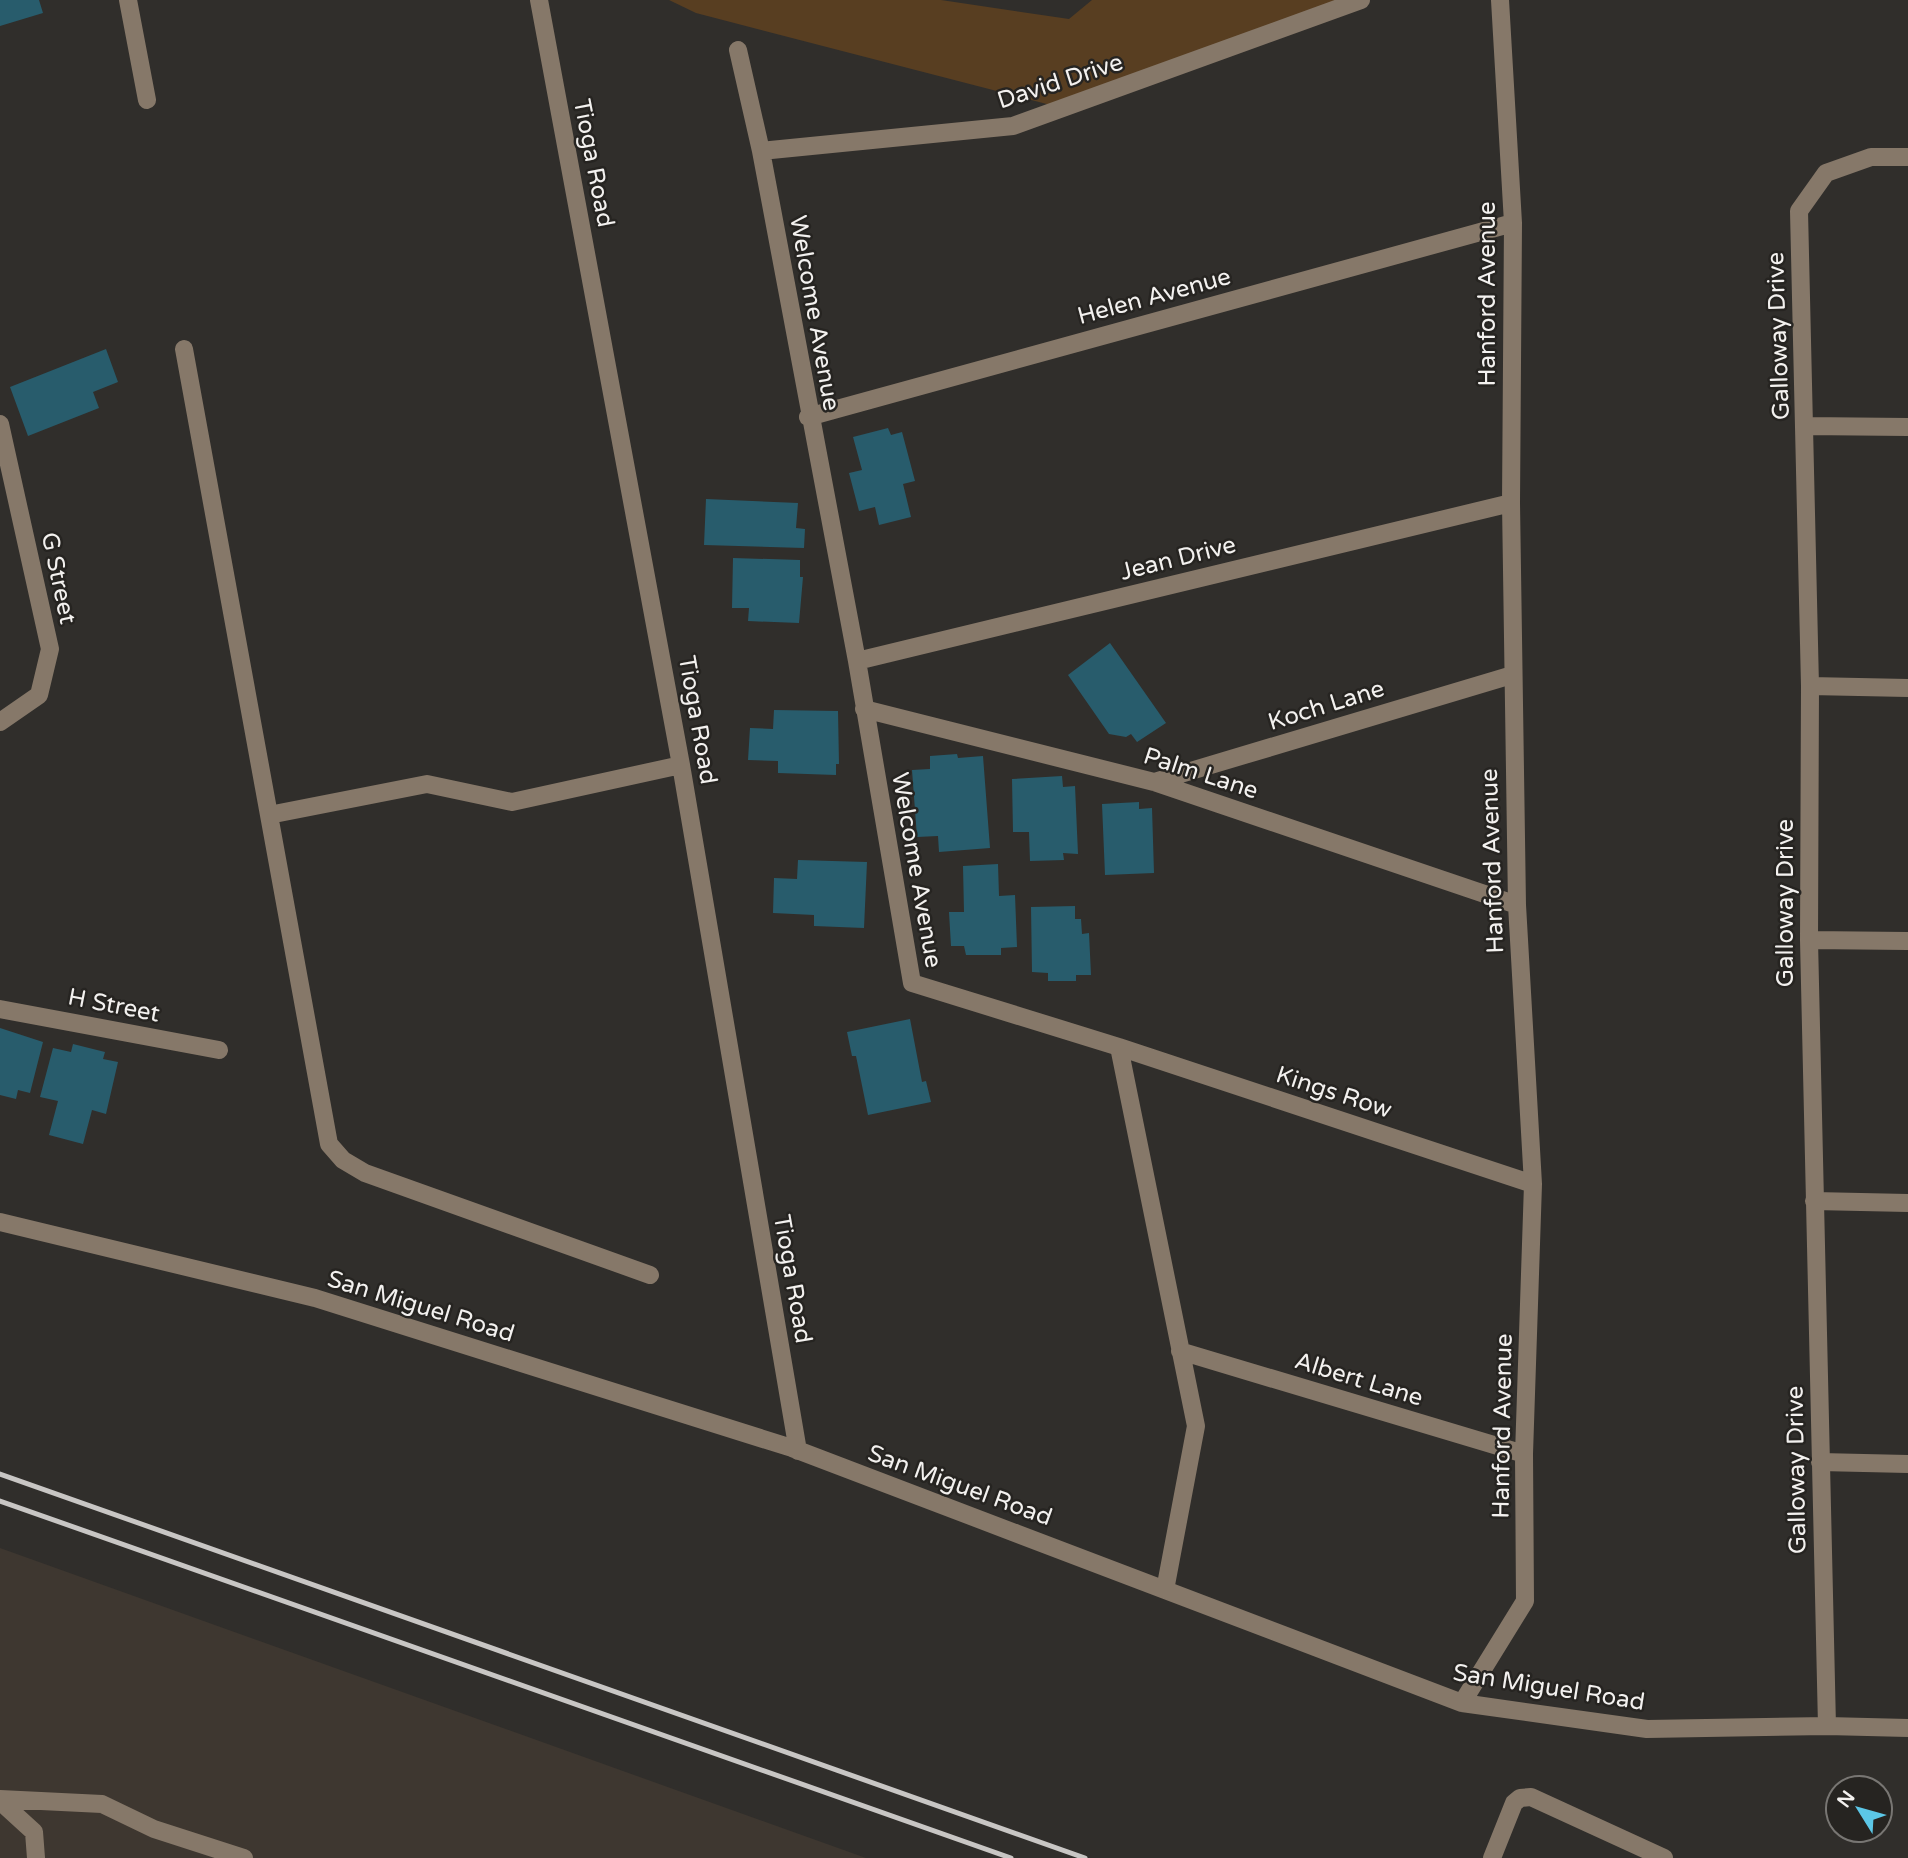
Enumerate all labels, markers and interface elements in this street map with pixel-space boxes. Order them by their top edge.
street label: David Drive [994,48,1127,115]
street label: Tioga Road [567,96,620,230]
street label: Hanford Avenue [1473,201,1502,387]
street label: Welcome Avenue [783,213,846,413]
street label: Galloway Drive [1761,251,1796,421]
street label: Helen Avenue [1074,262,1234,331]
street label: G Street [35,530,82,627]
street label: Jean Drive [1117,530,1239,587]
street label: Tioga Road [672,653,723,787]
street label: Koch Lane [1265,674,1388,737]
street label: Palm Lane [1140,741,1262,806]
street label: Hanford Avenue [1475,768,1510,954]
street label: Welcome Avenue [885,770,948,970]
street label: Galloway Drive [1771,819,1800,987]
street label: H Street [66,982,162,1029]
street label: Kings Row [1272,1060,1395,1125]
street label: Tioga Road [767,1212,818,1346]
street label: San Miguel Road [324,1264,518,1349]
street label: Hanford Avenue [1486,1333,1519,1519]
street label: Albert Lane [1291,1346,1426,1413]
street label: Galloway Drive [1781,1386,1812,1554]
street label: San Miguel Road [864,1439,1056,1532]
street label: San Miguel Road [1451,1658,1647,1717]
north arrow [1824,1774,1894,1844]
text: N [1833,1787,1860,1812]

